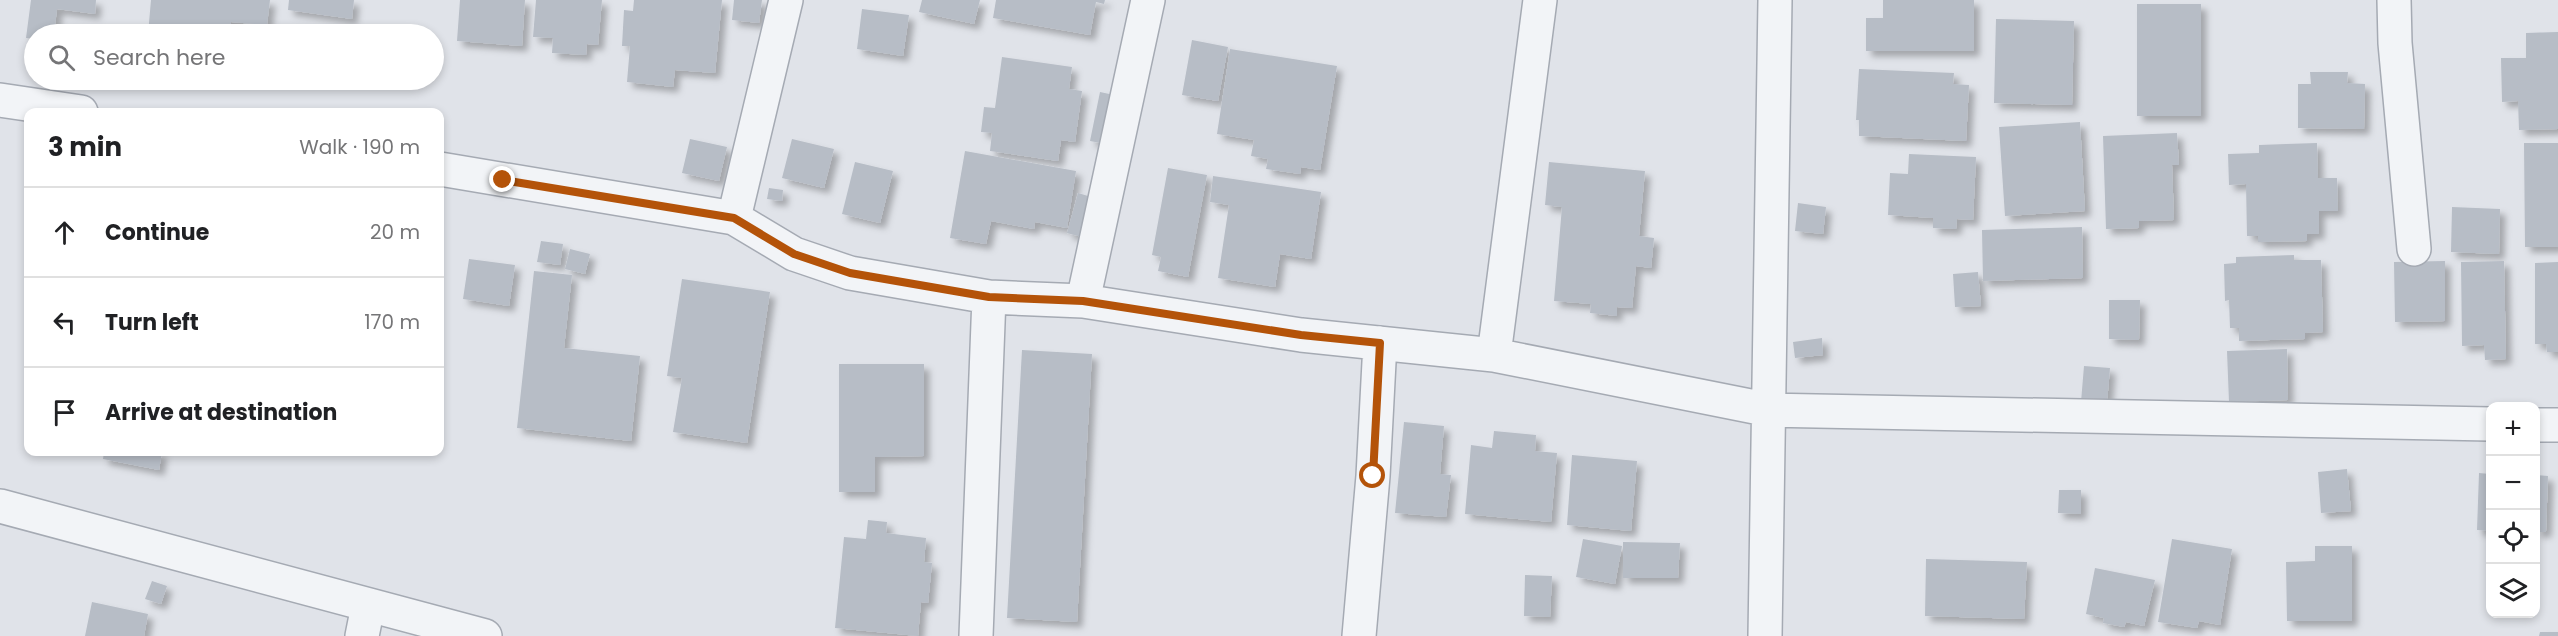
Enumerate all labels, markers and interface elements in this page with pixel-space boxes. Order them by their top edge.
search box [24,24,444,90]
icon: search [45,41,78,74]
text: Search here [93,42,226,73]
text: 3 min [48,129,122,165]
text: Walk · 190 m [299,133,420,161]
route end [489,166,515,192]
icon: ahead [48,216,81,249]
text: Continue [105,217,209,248]
text: 20 m [370,218,420,246]
icon: left [48,306,81,339]
text: Turn left [105,307,199,338]
text: 170 m [364,308,420,336]
icon: arrive [48,396,81,429]
text: Arrive at destination [105,397,337,428]
map controls [2486,402,2540,618]
button: + [2486,402,2540,456]
button: − [2486,456,2540,510]
route start [1359,462,1385,488]
button: locate [2486,510,2540,564]
button: layers [2486,564,2540,618]

